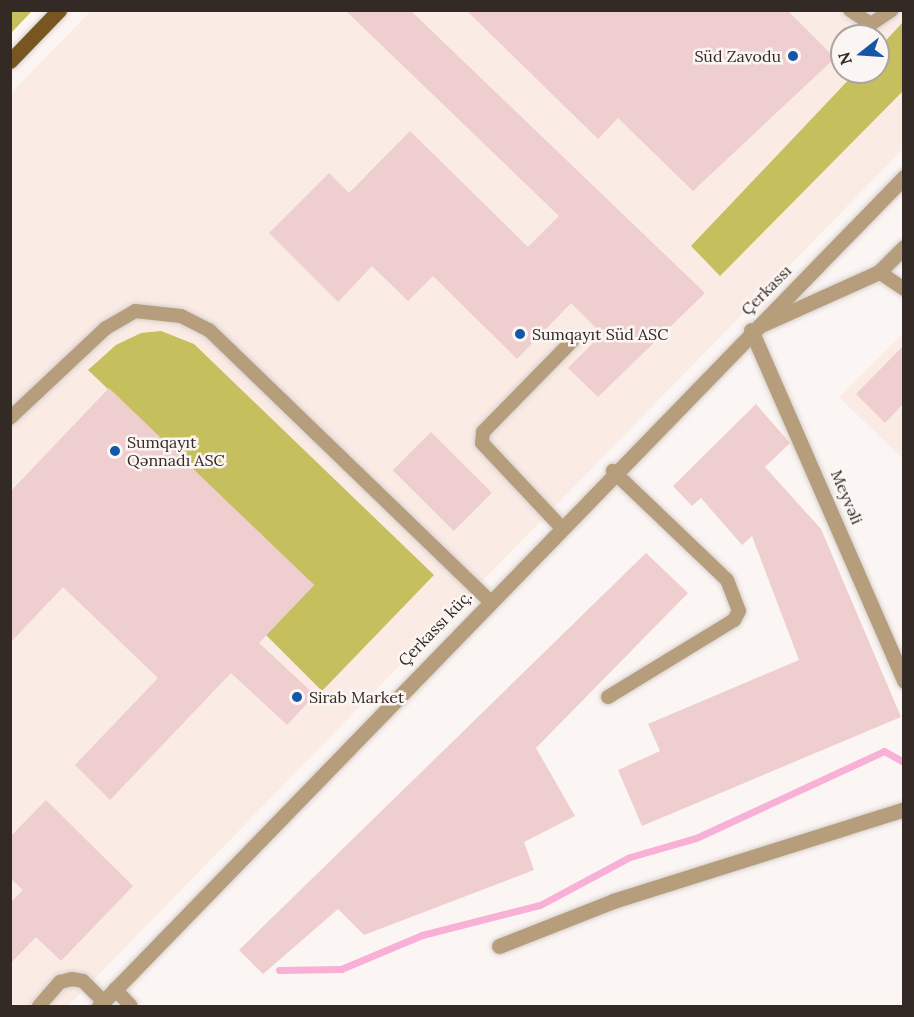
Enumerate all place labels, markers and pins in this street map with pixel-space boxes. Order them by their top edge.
place label: Süd Zavodu [694,46,781,66]
marker: Süd Zavodu [786,49,800,63]
place label: Sumqayıt Süd ASC [532,324,668,344]
marker: Sumqayıt Süd ASC [513,327,527,341]
place label: Sumqayıt Qənnadı ASC [127,432,225,470]
marker: Sumqayıt Qənnadı ASC [108,444,122,458]
place label: Sirab Market [309,687,404,707]
marker: Sirab Market [290,690,304,704]

